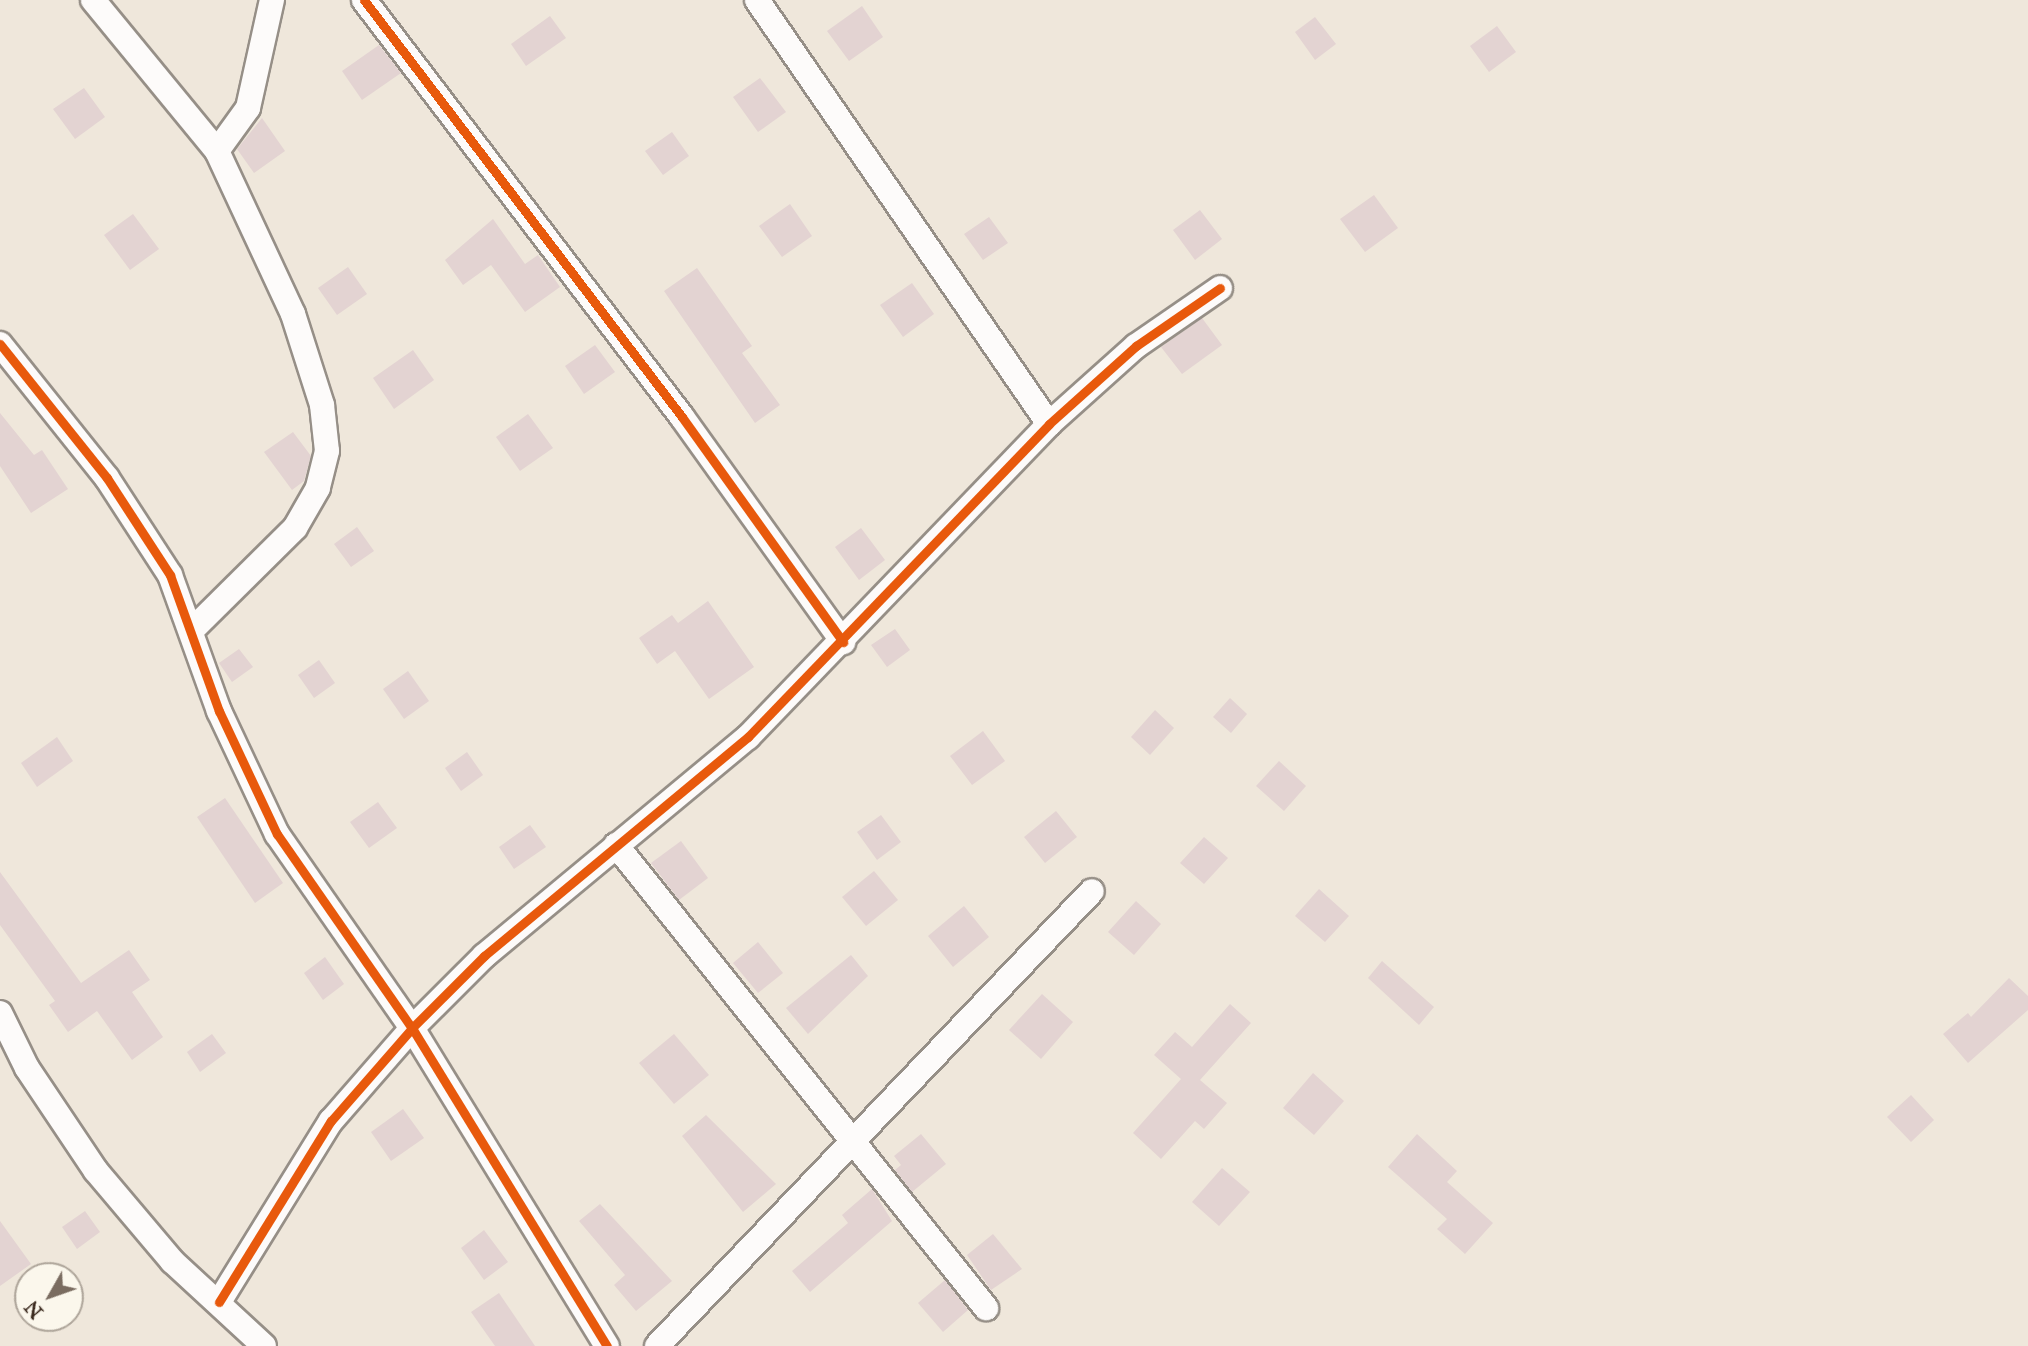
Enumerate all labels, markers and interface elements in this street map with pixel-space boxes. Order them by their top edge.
north arrow [14,1262,84,1332]
text: N [20,1296,48,1323]

